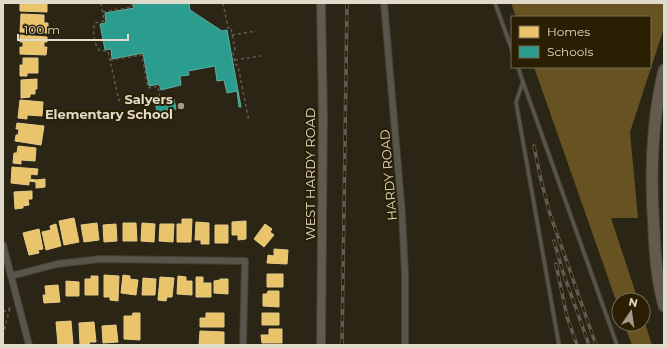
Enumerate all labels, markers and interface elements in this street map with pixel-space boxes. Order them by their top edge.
scale bar [18,16,128,42]
legend [511,16,651,68]
text: 100 m [24,22,60,37]
text: Homes [547,24,590,39]
text: Schools [547,44,593,59]
place label: Salyers Elementary School [45,91,173,122]
marker: Salyers Elementary School [176,101,186,111]
street label: WEST HARDY ROAD [302,107,318,241]
street label: HARDY ROAD [376,128,400,221]
north arrow [611,292,651,332]
text: N [627,294,639,310]

